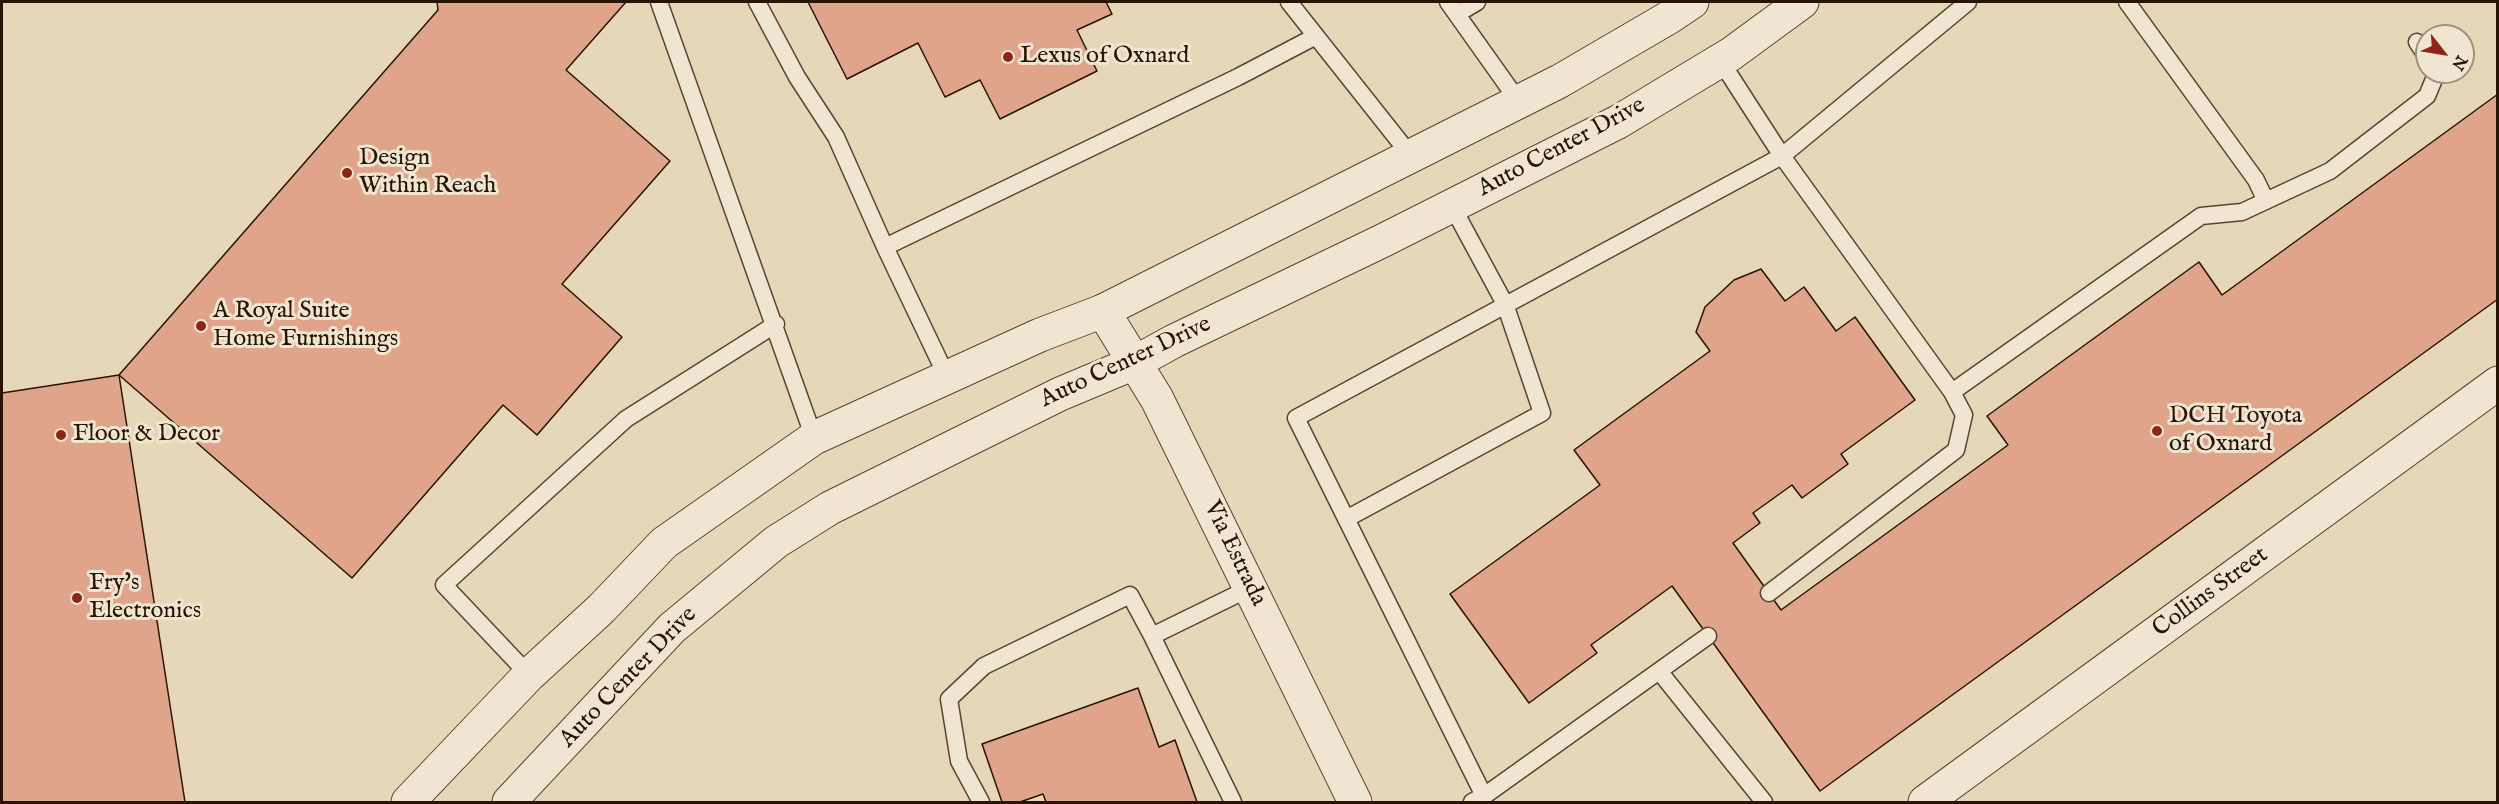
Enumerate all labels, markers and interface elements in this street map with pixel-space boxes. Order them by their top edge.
north arrow [2415,24,2475,84]
place label: Lexus of Oxnard [1020,43,1189,71]
marker: Lexus of Oxnard [1001,50,1015,64]
text: N [2447,51,2471,73]
street label: Auto Center Drive [1474,92,1650,204]
place label: Design Within Reach [359,145,496,201]
marker: Design Within Reach [340,166,354,180]
place label: A Royal Suite Home Furnishings [213,298,398,354]
street label: Auto Center Drive [1036,311,1216,415]
marker: A Royal Suite Home Furnishings [194,319,208,333]
place label: DCH Toyota of Oxnard [2169,403,2302,459]
place label: Floor & Decor [73,421,220,449]
marker: DCH Toyota of Oxnard [2150,424,2164,438]
marker: Floor & Decor [54,428,68,442]
street label: Via Estrada [1196,497,1272,611]
street label: Collins Street [2148,541,2274,645]
place label: Fry's Electronics [89,570,201,626]
marker: Fry's Electronics [70,591,84,605]
street label: Auto Center Drive [554,601,704,755]

